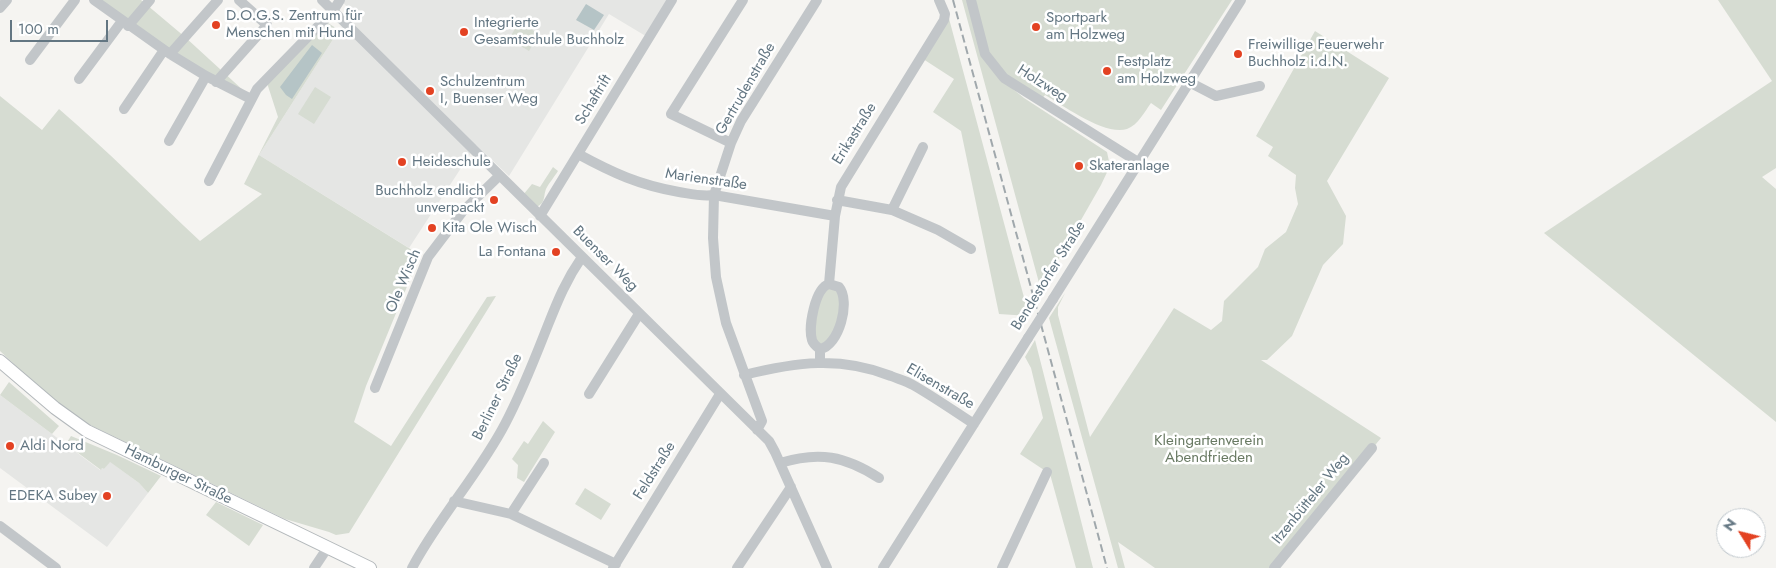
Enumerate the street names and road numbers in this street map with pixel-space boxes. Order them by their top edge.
street label: Gertrudenstraße [712,40,780,138]
street label: Holzweg [1014,62,1070,106]
street label: Schaftrift [572,72,616,128]
street label: Erikastraße [829,100,881,168]
street label: Marienstraße [664,165,748,195]
street label: Bendestorfer Straße [1008,218,1090,334]
street label: Buenser Weg [569,223,641,295]
street label: Ole Wisch [383,246,425,316]
street label: Berliner Straße [469,351,527,443]
street label: Elisenstraße [903,360,977,414]
street label: Feldstraße [630,439,680,503]
street label: Hamburger Straße [121,441,235,509]
street label: Itzenbütteler Weg [1269,450,1353,548]

